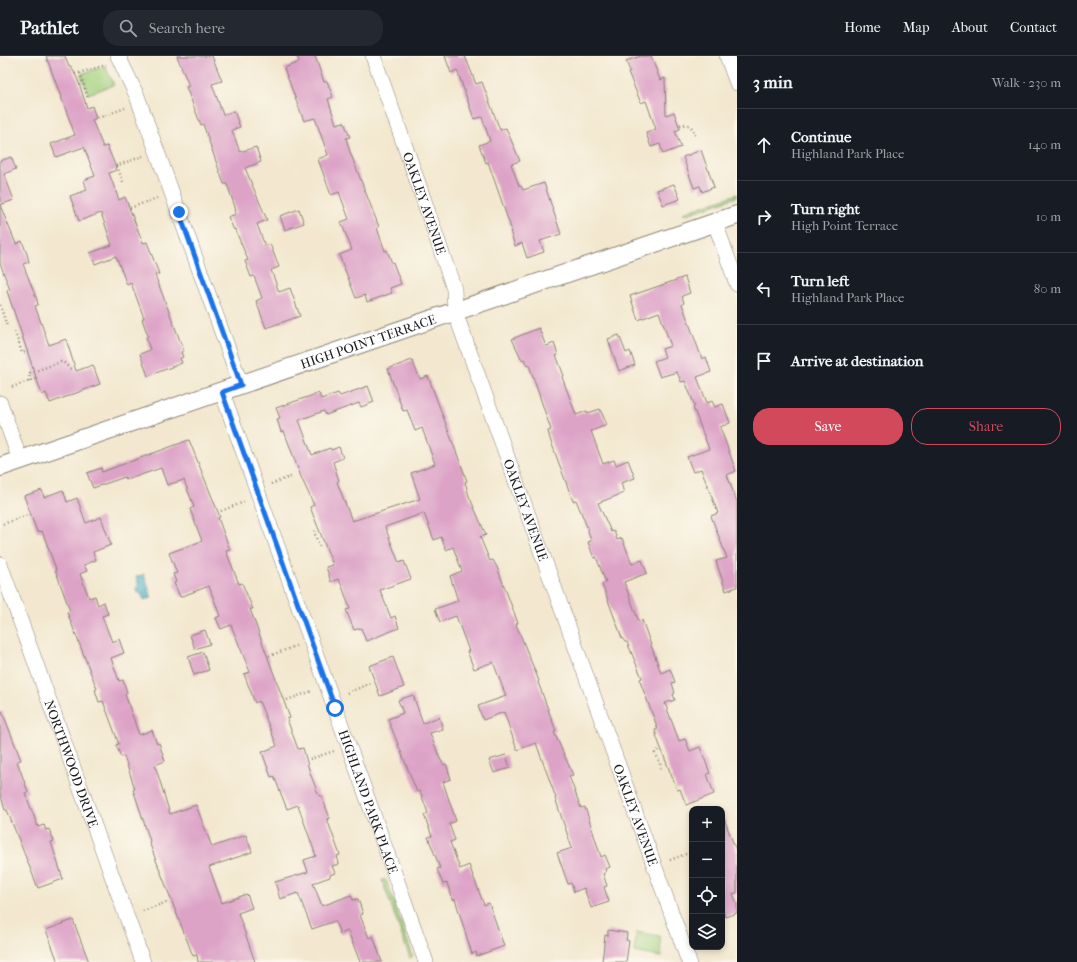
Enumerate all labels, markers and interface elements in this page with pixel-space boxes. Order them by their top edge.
search box [103,10,383,46]
text: Pathlet [20,17,79,39]
icon: search [117,17,139,39]
text: Search here [149,19,225,37]
text: Home [844,19,881,36]
text: Map [903,19,930,36]
text: About [952,19,988,36]
text: Contact [1010,19,1057,36]
text: 3 min [753,72,793,92]
text: Walk · 230 m [992,75,1061,90]
text: Continue [791,128,851,146]
icon: ahead [753,134,775,156]
text: 140 m [1028,137,1061,152]
text: Highland Park Place [791,146,905,161]
street label: OAKLEY AVENUE [400,150,449,256]
text: Turn right [791,200,860,218]
route end [170,203,188,221]
icon: right [753,206,775,228]
text: 10 m [1036,209,1061,224]
text: High Point Terrace [791,218,898,233]
text: Turn left [791,272,849,290]
icon: left [753,278,775,300]
text: 80 m [1034,281,1061,296]
text: Highland Park Place [791,290,905,305]
street label: HIGH POINT TERRACE [298,311,438,371]
icon: arrive [753,350,775,372]
text: Arrive at destination [791,352,923,370]
button: Save [753,408,903,445]
button: Share [911,408,1061,445]
street label: OAKLEY AVENUE [501,457,551,563]
street label: NORTHWOOD DRIVE [42,698,101,829]
route start [326,699,344,717]
street label: HIGHLAND PARK PLACE [336,727,401,876]
street label: OAKLEY AVENUE [611,762,661,868]
map controls [689,806,725,950]
button: + [689,806,725,842]
button: − [689,842,725,878]
button: locate [689,878,725,914]
button: layers [689,914,725,950]

